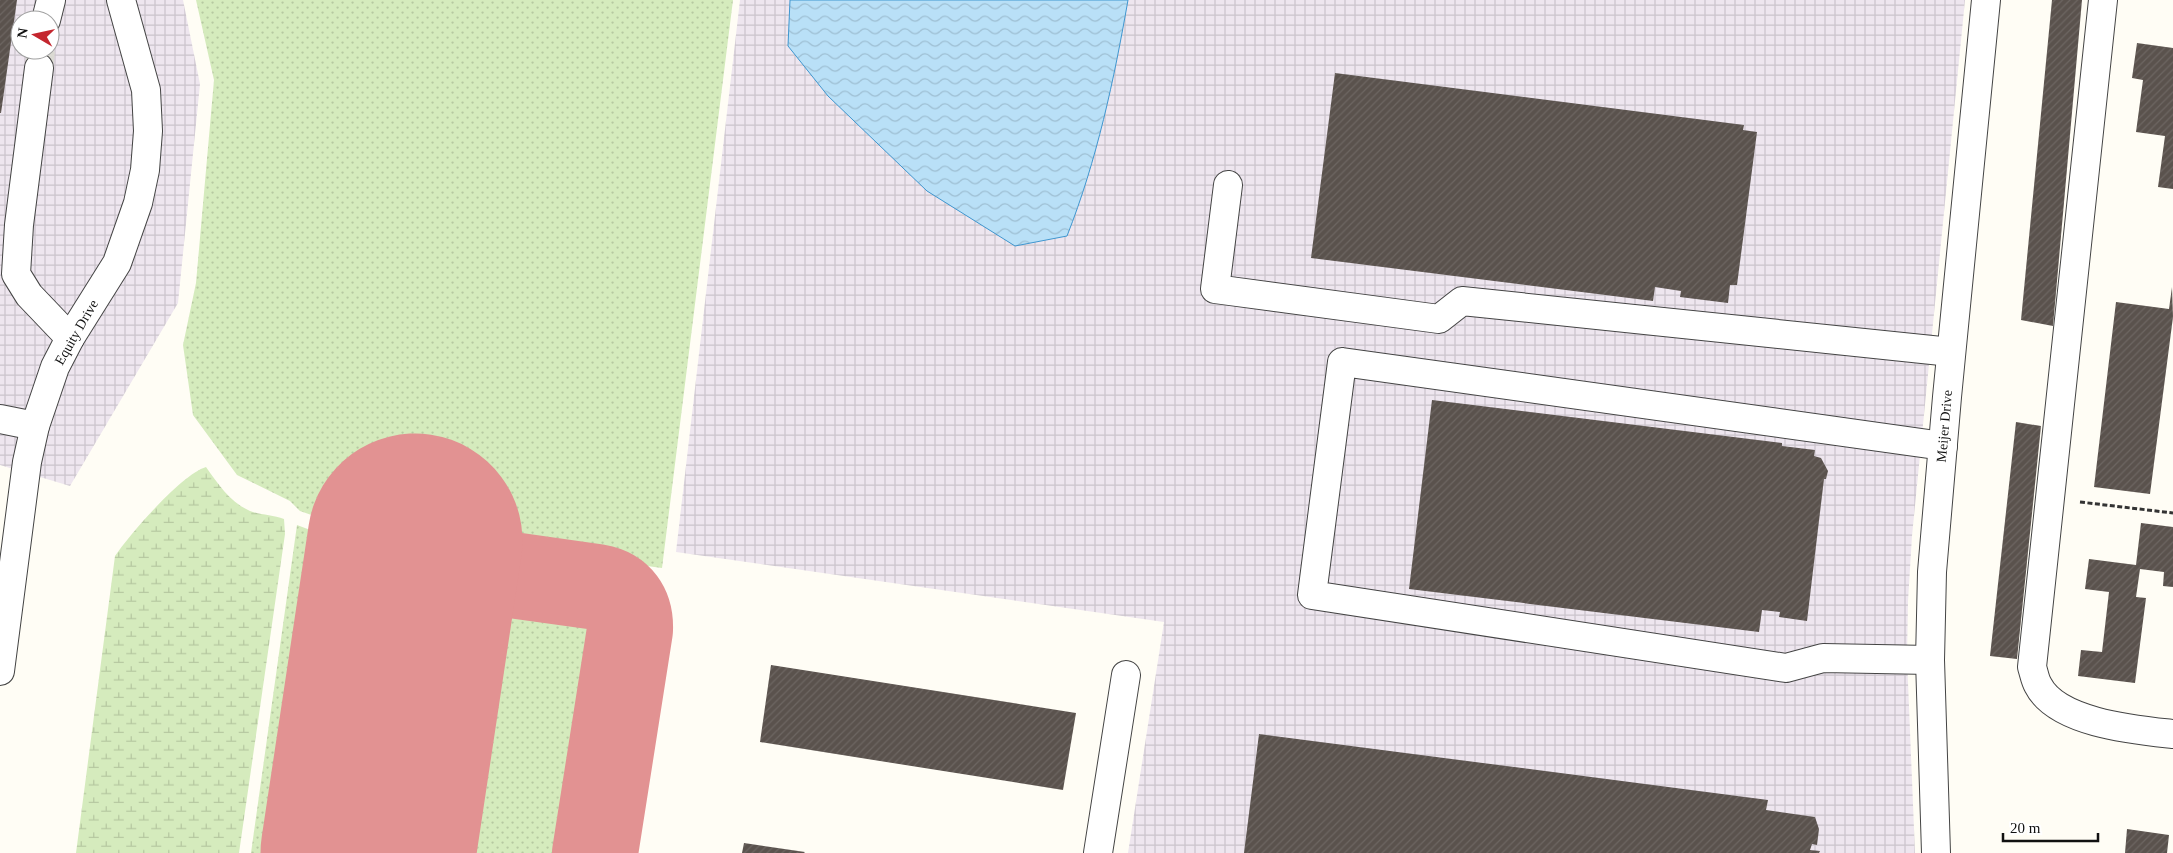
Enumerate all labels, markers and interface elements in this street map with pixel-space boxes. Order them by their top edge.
north arrow [10,10,60,60]
text: N [14,27,31,39]
street label: Equity Drive [52,297,101,367]
street label: Meijer Drive [1934,389,1955,463]
scale bar [2003,810,2098,842]
text: 20 m [2010,820,2041,836]

